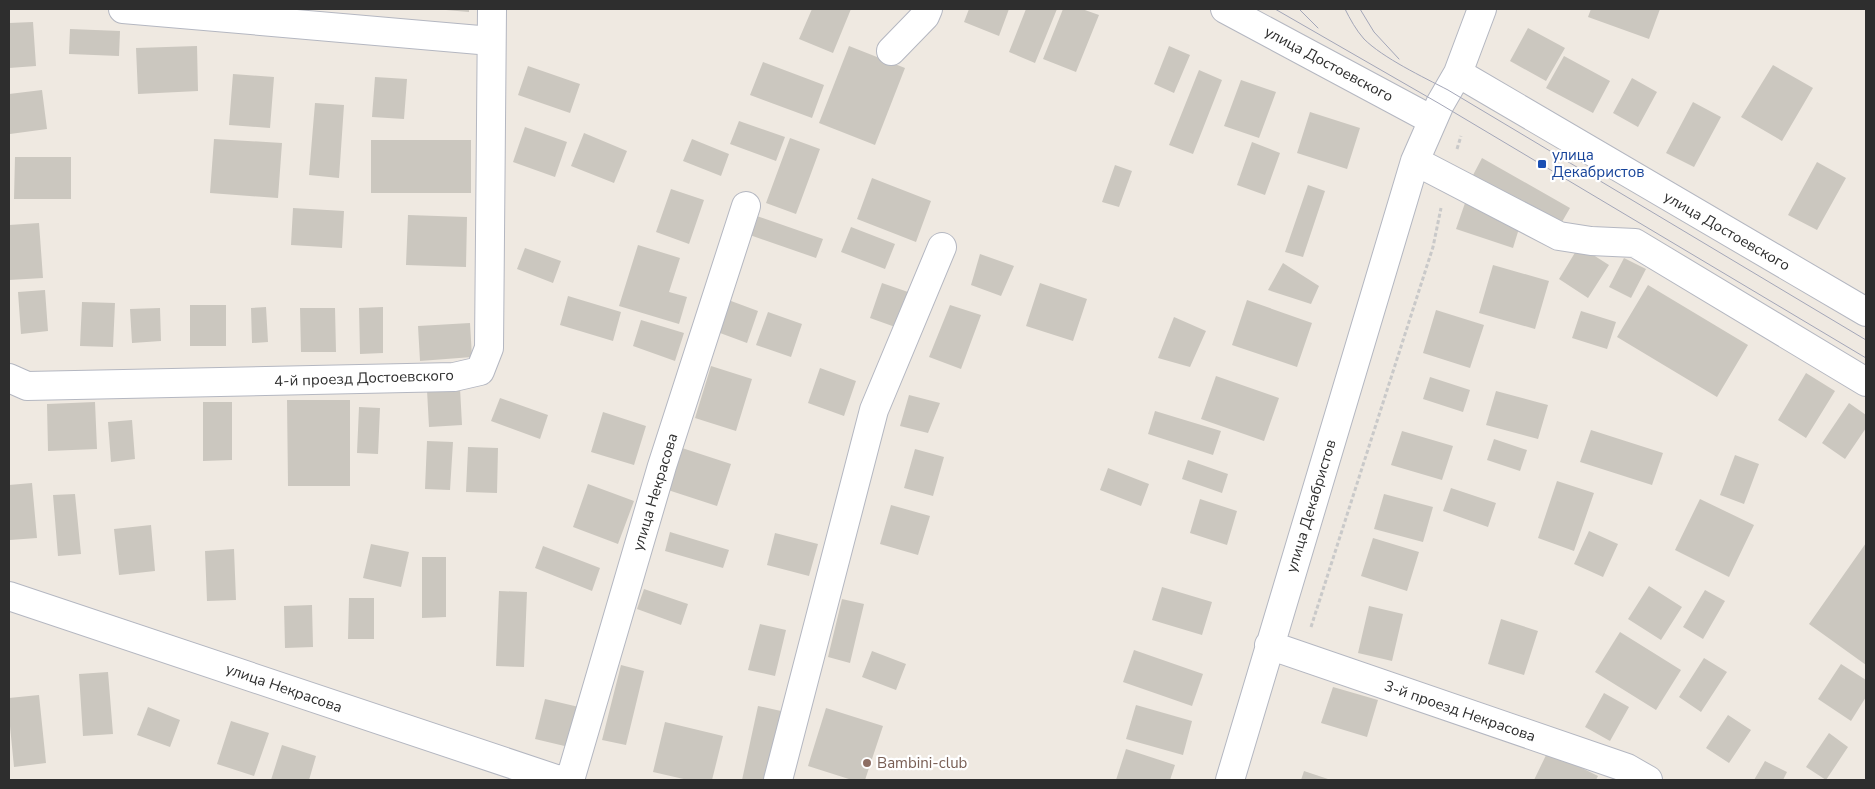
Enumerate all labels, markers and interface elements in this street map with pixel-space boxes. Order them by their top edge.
street label: улица Достоевского [1261,22,1397,106]
place label: улица Декабристов [1552,145,1644,182]
marker: улица Декабристов [1536,158,1548,170]
street label: улица Достоевского [1660,187,1794,275]
street label: 4-й проезд Достоевского [274,365,454,391]
street label: улица Некрасова [628,431,682,553]
street label: улица Декабристов [1281,437,1341,575]
street label: улица Некрасова [223,659,345,717]
street label: 3-й проезд Некрасова [1382,676,1538,746]
place label: Bambini-club [877,753,968,773]
marker: Bambini-club [861,757,873,769]

